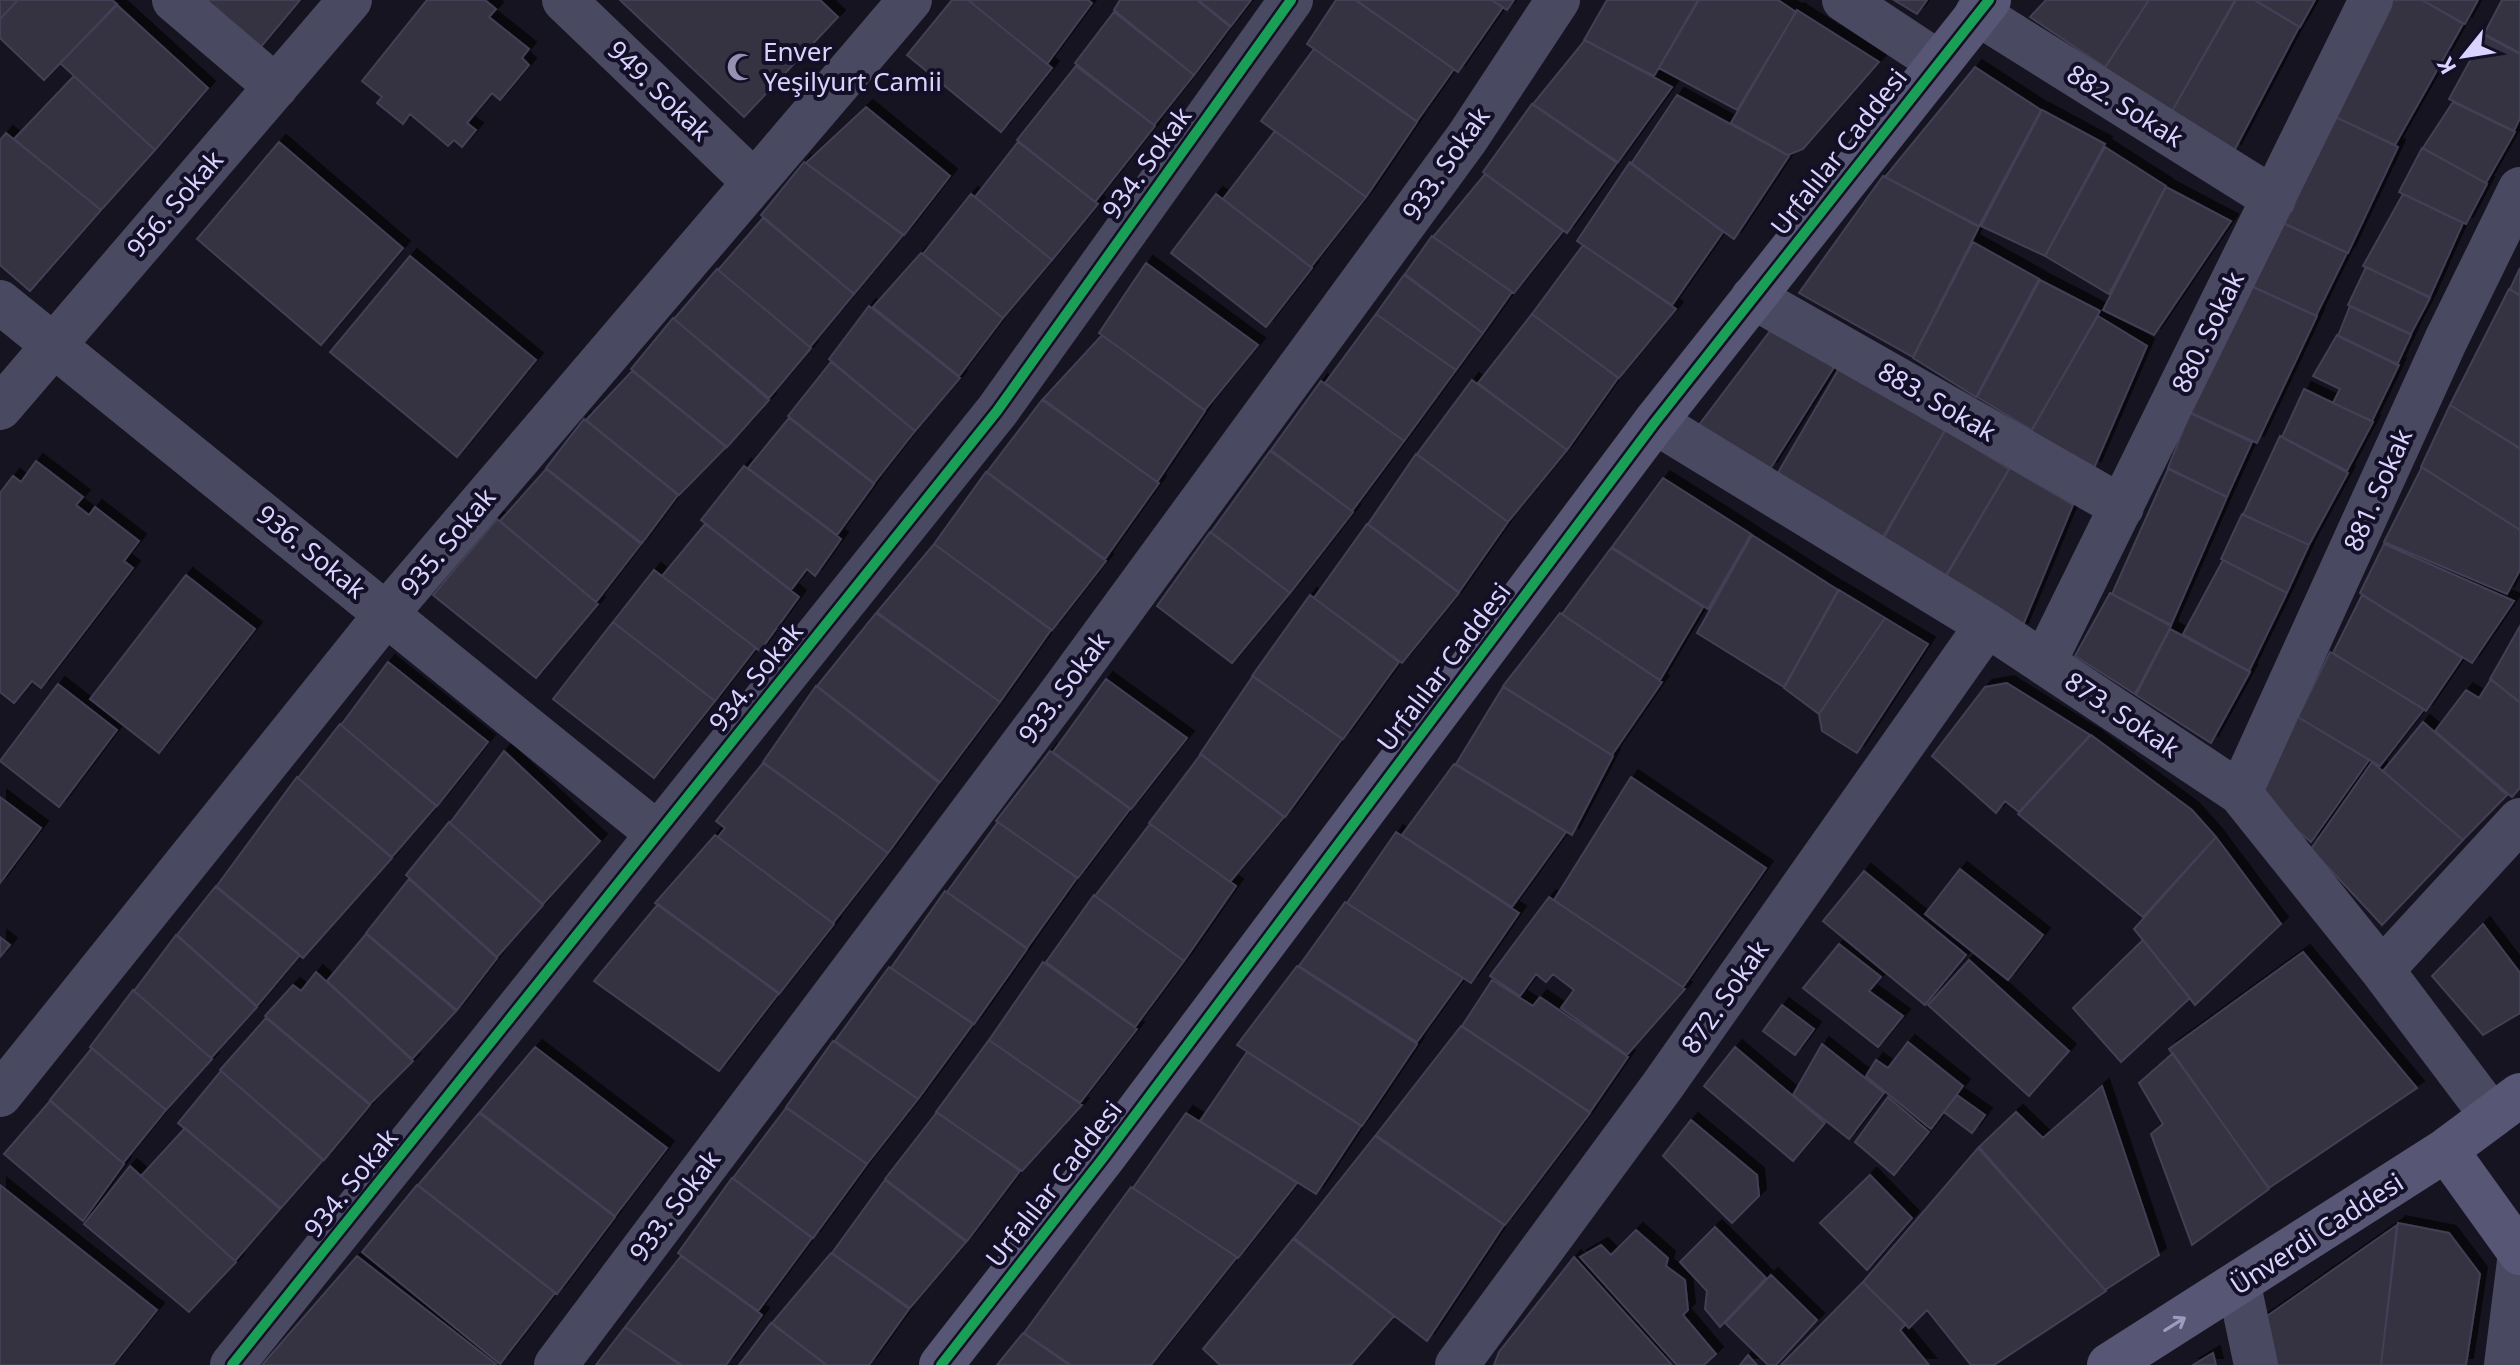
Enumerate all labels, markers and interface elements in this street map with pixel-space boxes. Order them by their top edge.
north arrow [2424,16,2504,96]
street label: 949. Sokak [600,32,719,149]
place label: Enver Yeşilyurt Camii [763,33,942,99]
mosque icon: Enver Yeşilyurt Camii [726,52,756,82]
text: K [2429,52,2462,80]
street label: 882. Sokak [2061,55,2191,155]
street label: Urfalılar Caddesi [1762,61,1915,242]
street label: 934. Sokak [1093,99,1199,226]
street label: 933. Sokak [1393,99,1497,227]
street label: 956. Sokak [118,142,231,264]
street label: 880. Sokak [2162,265,2252,398]
street label: 883. Sokak [1872,353,2003,449]
street label: 881. Sokak [2334,422,2420,557]
street label: 935. Sokak [391,480,503,603]
street label: 936. Sokak [250,496,374,606]
street label: Urfalılar Caddesi [1368,575,1518,758]
street label: 934. Sokak [700,614,810,738]
street label: 933. Sokak [1009,624,1117,750]
street label: 873. Sokak [2058,663,2187,766]
street label: 872. Sokak [1672,932,1776,1060]
street label: Urfalılar Caddesi [977,1093,1130,1274]
street label: 934. Sokak [295,1120,405,1244]
street label: 933. Sokak [620,1142,728,1268]
street label: Ünverdi Caddesi [2223,1164,2410,1303]
one-way arrow [2163,1316,2186,1332]

